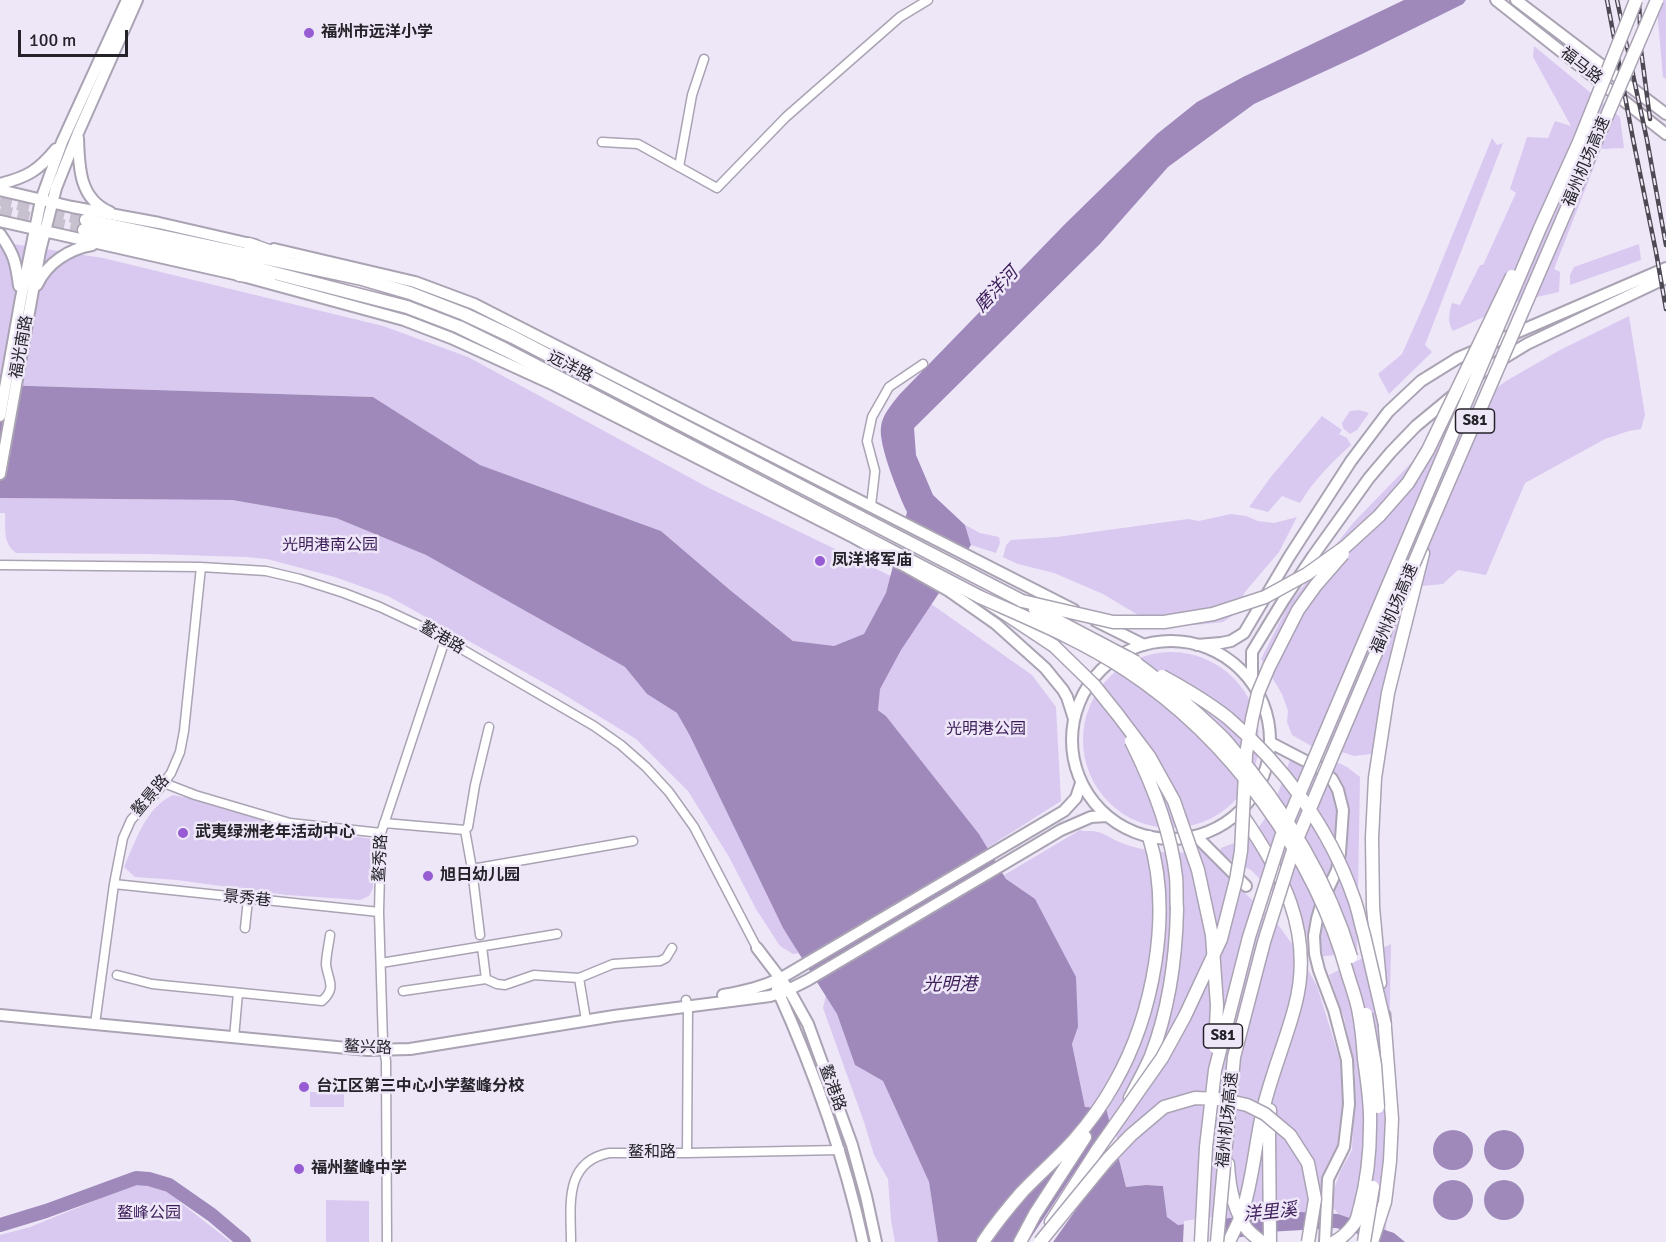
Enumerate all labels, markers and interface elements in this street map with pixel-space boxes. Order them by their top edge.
scale bar [21,18,130,56]
place label: 福州市远洋小学 [321,23,433,43]
marker: 福州市远洋小学 [302,26,316,40]
text: 100 m [29,29,76,51]
street label: 福马路 [1556,44,1606,88]
street label: 福州机场高速 [1559,114,1615,210]
water label: 磨洋河 [971,263,1023,317]
street label: 福光南路 [7,314,37,380]
street label: 远洋路 [544,348,596,386]
road number: S81 [1456,409,1494,433]
park label: 光明港南公园 [282,536,378,556]
place label: 凤洋将军庙 [832,551,912,571]
marker: 凤洋将军庙 [813,554,827,568]
street label: 福州机场高速 [1367,561,1423,657]
street label: 鳌港路 [416,618,468,658]
park label: 光明港公园 [946,720,1026,740]
street label: 鳌景路 [128,771,174,821]
place label: 武夷绿洲老年活动中心 [195,823,355,843]
marker: 武夷绿洲老年活动中心 [176,826,190,840]
street label: 鳌秀路 [370,834,392,882]
place label: 旭日幼儿园 [440,866,520,886]
marker: 旭日幼儿园 [421,869,435,883]
street label: 景秀巷 [222,887,272,911]
water label: 光明港 [923,974,977,996]
road number: S81 [1204,1024,1242,1048]
street label: 鳌兴路 [344,1038,392,1058]
street label: 鳌港路 [815,1062,849,1114]
street label: 福州机场高速 [1213,1071,1243,1169]
place label: 台江区第三中心小学鳌峰分校 [316,1077,524,1097]
marker: 台江区第三中心小学鳌峰分校 [297,1080,311,1094]
street label: 鳌和路 [628,1143,676,1163]
place label: 福州鳌峰中学 [311,1159,407,1179]
marker: 福州鳌峰中学 [292,1162,306,1176]
water label: 洋里溪 [1242,1199,1298,1227]
park label: 鳌峰公园 [117,1204,181,1224]

